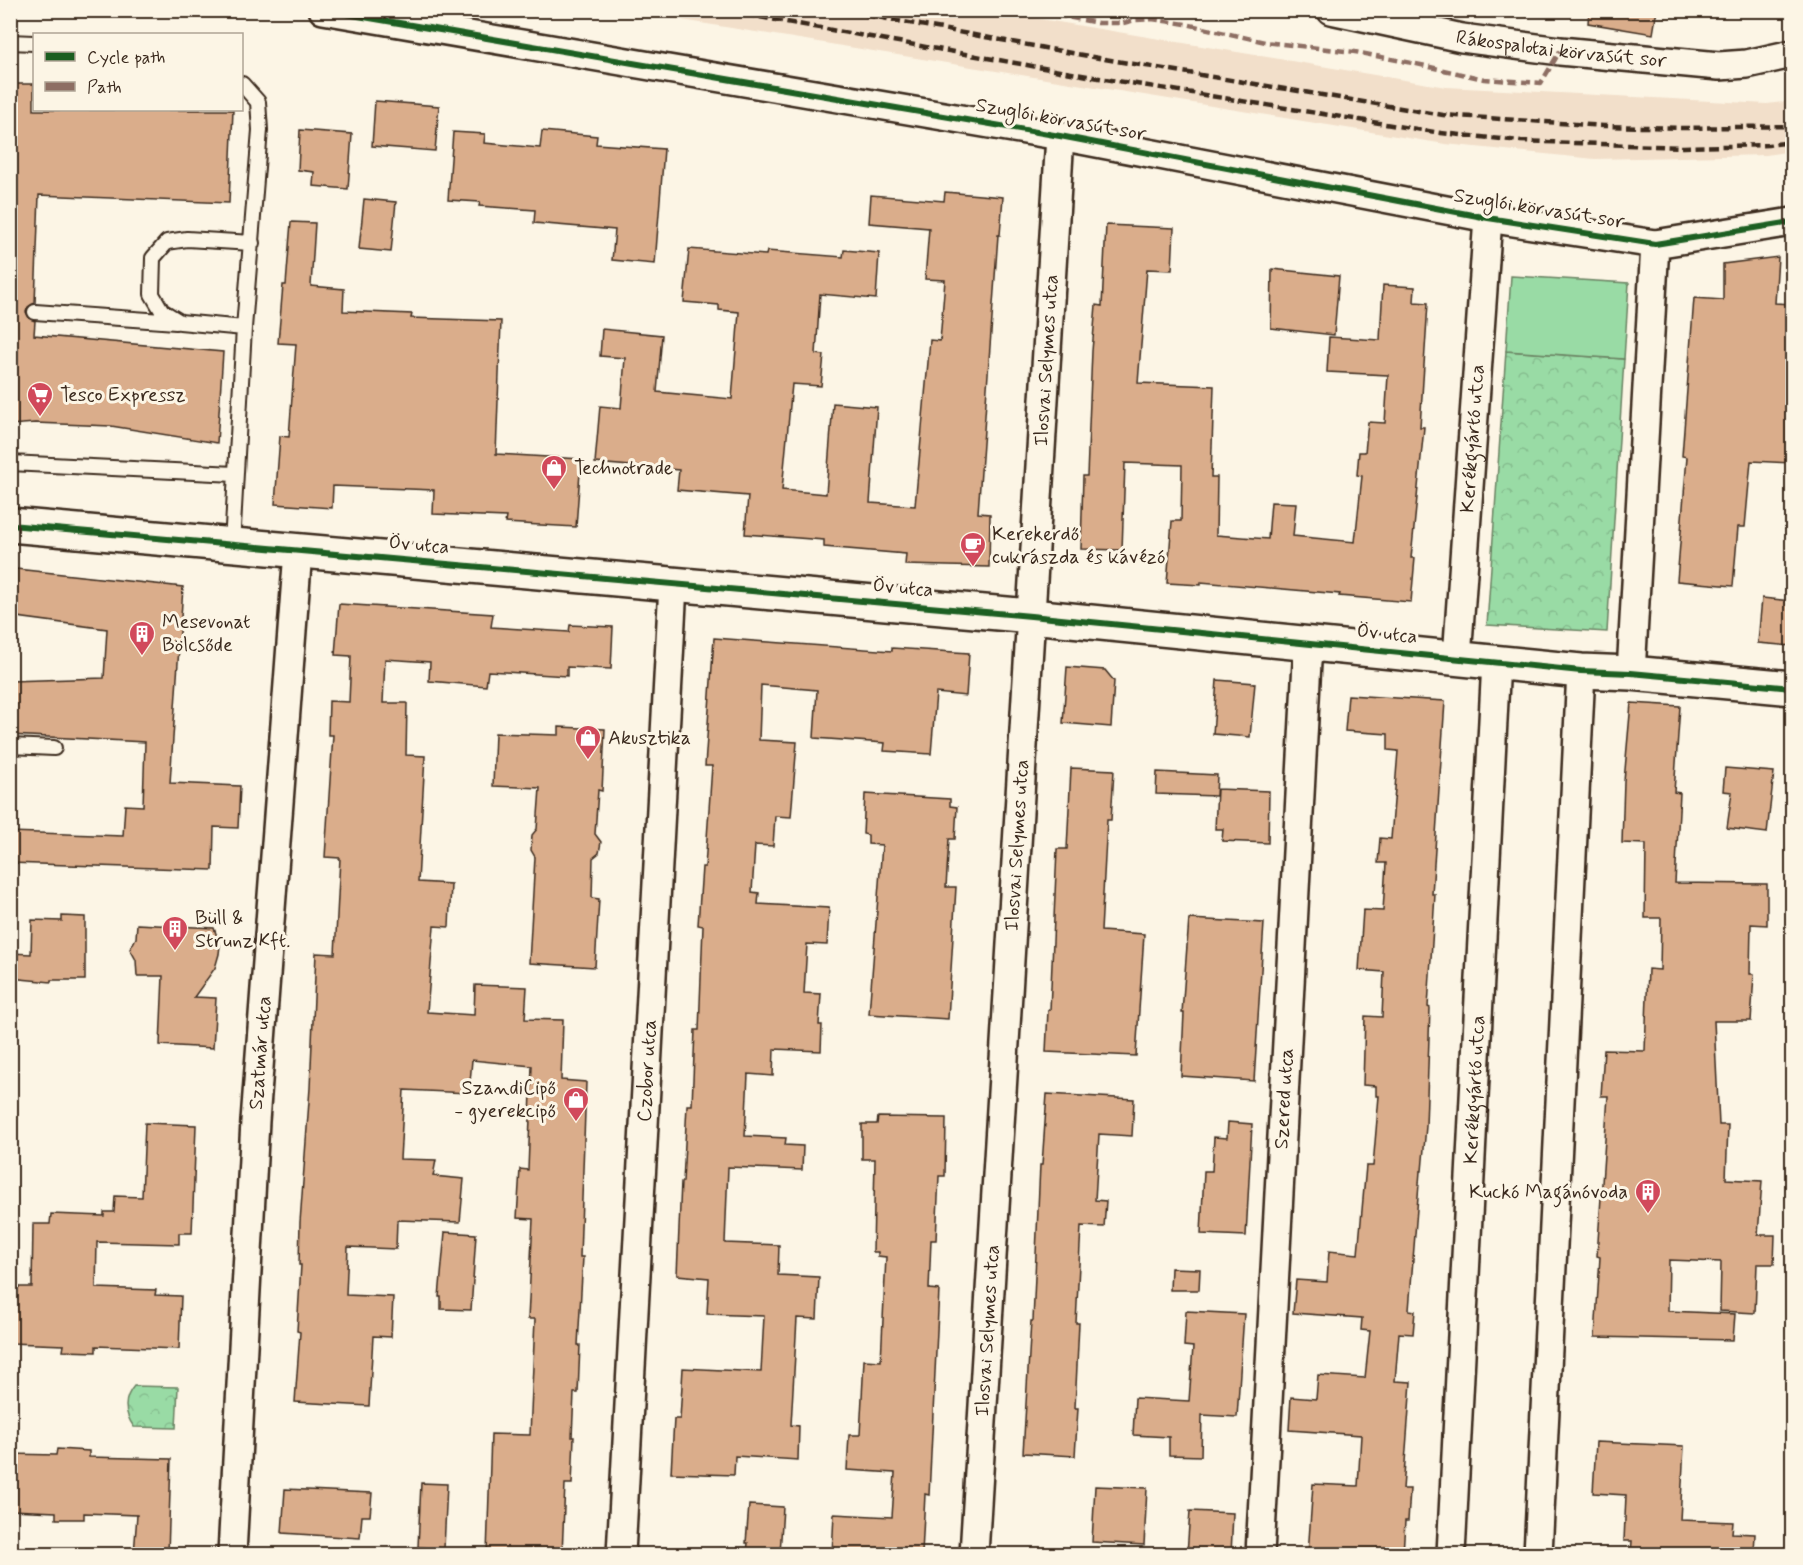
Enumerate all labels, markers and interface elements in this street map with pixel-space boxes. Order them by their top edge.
street label: Rákospalotai körvasút sor [1453,24,1669,75]
legend [33,33,243,111]
text: Cycle path [87,46,165,70]
text: Path [87,76,122,100]
street label: Szuglói körvasút sor [973,92,1149,149]
street label: Szuglói körvasút sor [1451,182,1627,237]
street label: Ilosvai Selymes utca [1028,274,1065,447]
street label: Kerékgyártó utca [1454,363,1491,514]
supermarket icon: Tesco Expressz [25,380,55,418]
place label: Tesco Expressz [60,382,186,409]
shop icon: Technotrade [539,453,569,491]
place label: Technotrade [574,455,673,482]
place label: Kerekerdő cukrászda és kávézó [992,521,1165,571]
street label: Öv utca [388,529,450,561]
cafe icon: Kerekerdő cukrászda és kávézó [958,530,988,568]
street label: Öv utca [872,572,934,604]
place label: Mesevonat Bölcsőde [162,609,250,659]
street label: Öv utca [1355,617,1419,651]
building icon: Mesevonat Bölcsőde [127,619,157,657]
shop icon: Akusztika [573,723,603,761]
place label: Akusztika [608,725,691,752]
street label: Ilosvai Selymes utca [998,759,1036,932]
place label: Büll & Strunz Kft. [195,905,290,955]
building icon: Büll & Strunz Kft. [160,914,190,952]
street label: Szatmár utca [242,995,278,1111]
street label: Kerékgyártó utca [1457,1015,1492,1165]
street label: Czobor utca [631,1019,663,1123]
street label: Szered utca [1268,1047,1300,1150]
place label: SzandiCipő - gyerekcipő [454,1075,556,1125]
shop icon: SzandiCipő - gyerekcipő [561,1085,591,1123]
building icon: Kuckó Magánóvoda [1633,1177,1663,1215]
place label: Kuckó Magánóvoda [1469,1179,1628,1208]
street label: Ilosvai Selymes utca [969,1244,1006,1417]

